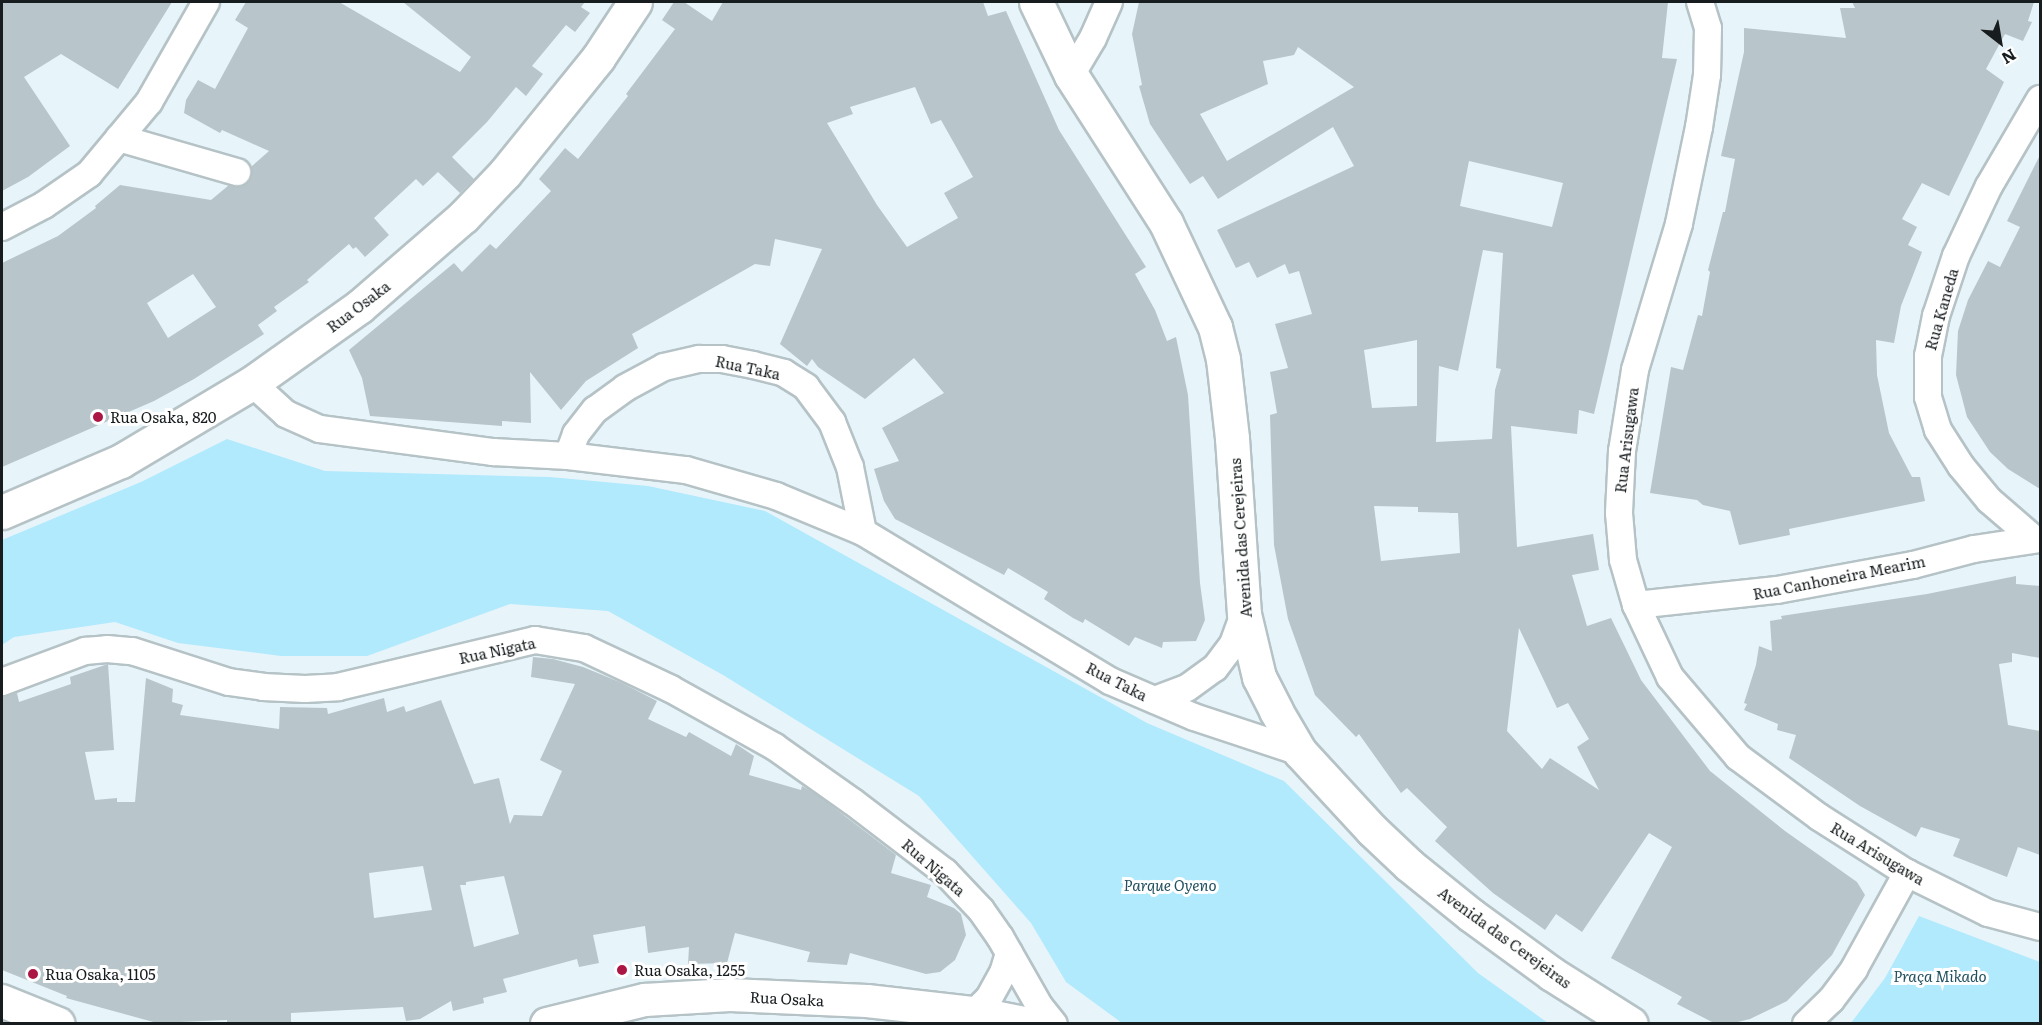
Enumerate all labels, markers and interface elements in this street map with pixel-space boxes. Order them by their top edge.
north arrow [1970,12,2030,72]
text: N [1997,44,2021,71]
street label: Rua Kaneda [1921,266,1961,352]
street label: Rua Osaka [323,276,393,336]
street label: Rua Taka [714,351,782,383]
street label: Rua Arisugawa [1611,386,1641,494]
place label: Rua Osaka, 820 [110,408,217,426]
marker: Rua Osaka, 820 [91,410,105,424]
street label: Avenida das Cerejeiras [1225,458,1255,618]
street label: Rua Canhoneira Mearim [1751,551,1927,603]
street label: Rua Nigata [457,633,537,667]
street label: Rua Taka [1083,658,1151,704]
street label: Rua Arisugawa [1828,818,1928,888]
street label: Rua Nigata [899,835,969,899]
park label: Parque Oyeno [1123,876,1217,894]
street label: Avenida das Cerejeiras [1435,883,1575,991]
place label: Rua Osaka, 1255 [634,961,745,979]
marker: Rua Osaka, 1255 [615,963,629,977]
place label: Rua Osaka, 1105 [45,965,156,983]
marker: Rua Osaka, 1105 [26,967,40,981]
park label: Praça Mikado [1893,967,1987,985]
street label: Rua Osaka [749,987,825,1009]

